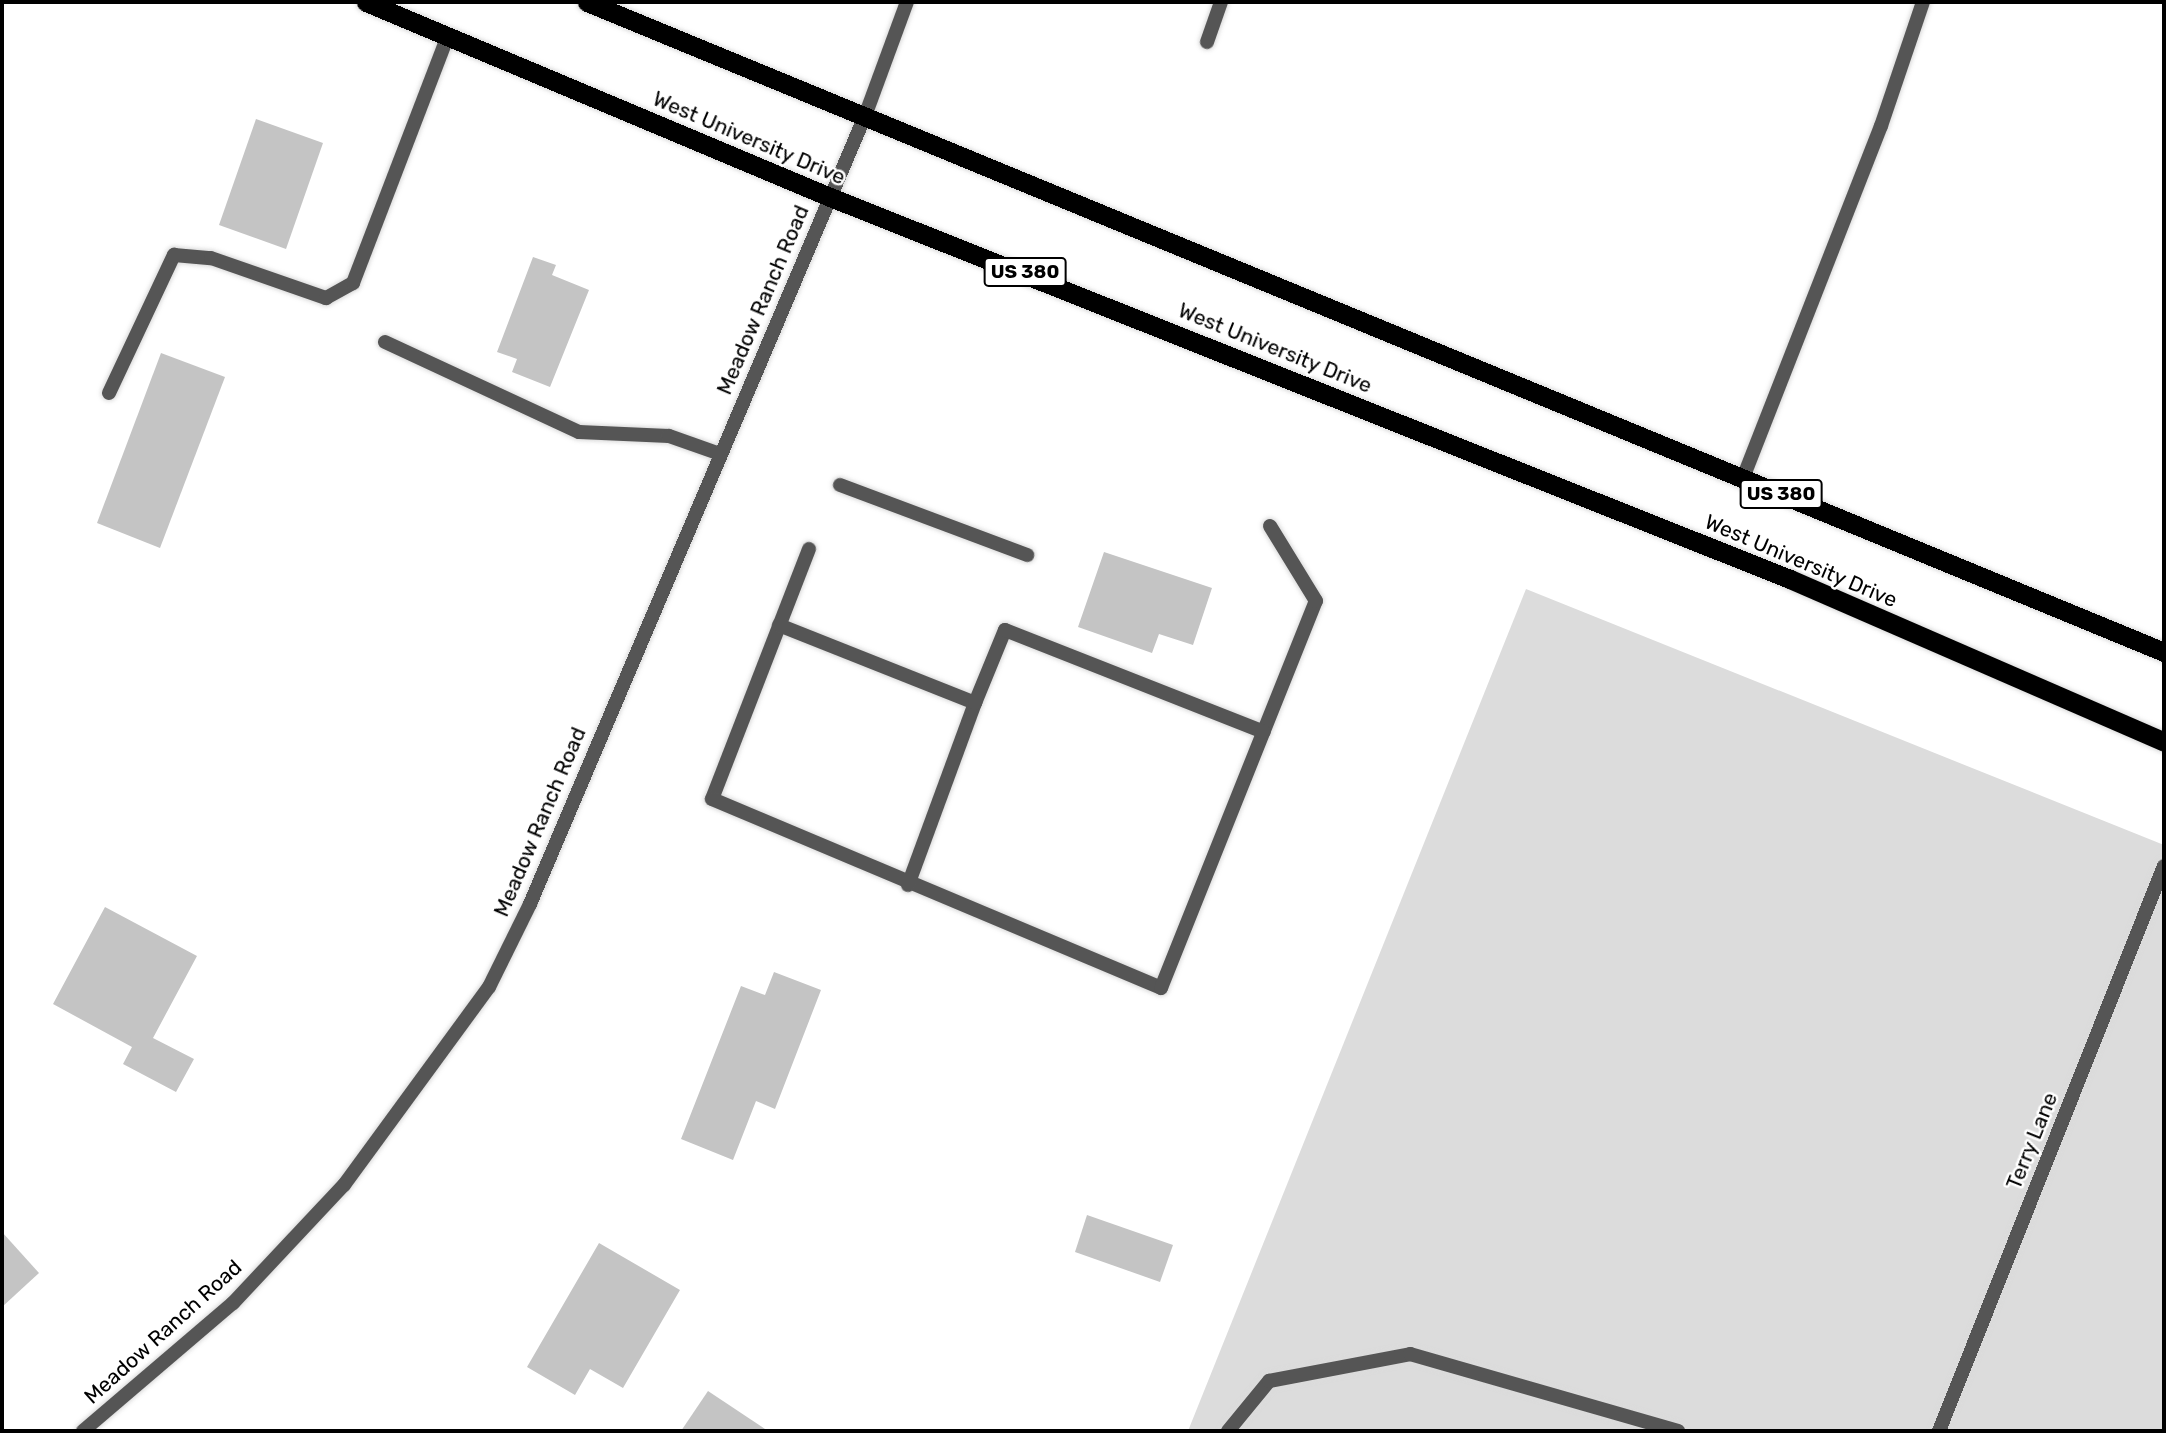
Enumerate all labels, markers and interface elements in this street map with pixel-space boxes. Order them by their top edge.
street label: West University Drive [649,86,849,190]
street label: Meadow Ranch Road [712,201,814,399]
road number: US 380 [983,256,1067,288]
street label: West University Drive [1174,298,1376,398]
road number: US 380 [1739,478,1823,509]
street label: West University Drive [1701,509,1901,613]
street label: Meadow Ranch Road [489,723,591,921]
street label: Terry Lane [2001,1089,2063,1193]
street label: Meadow Ranch Road [79,1255,247,1409]

